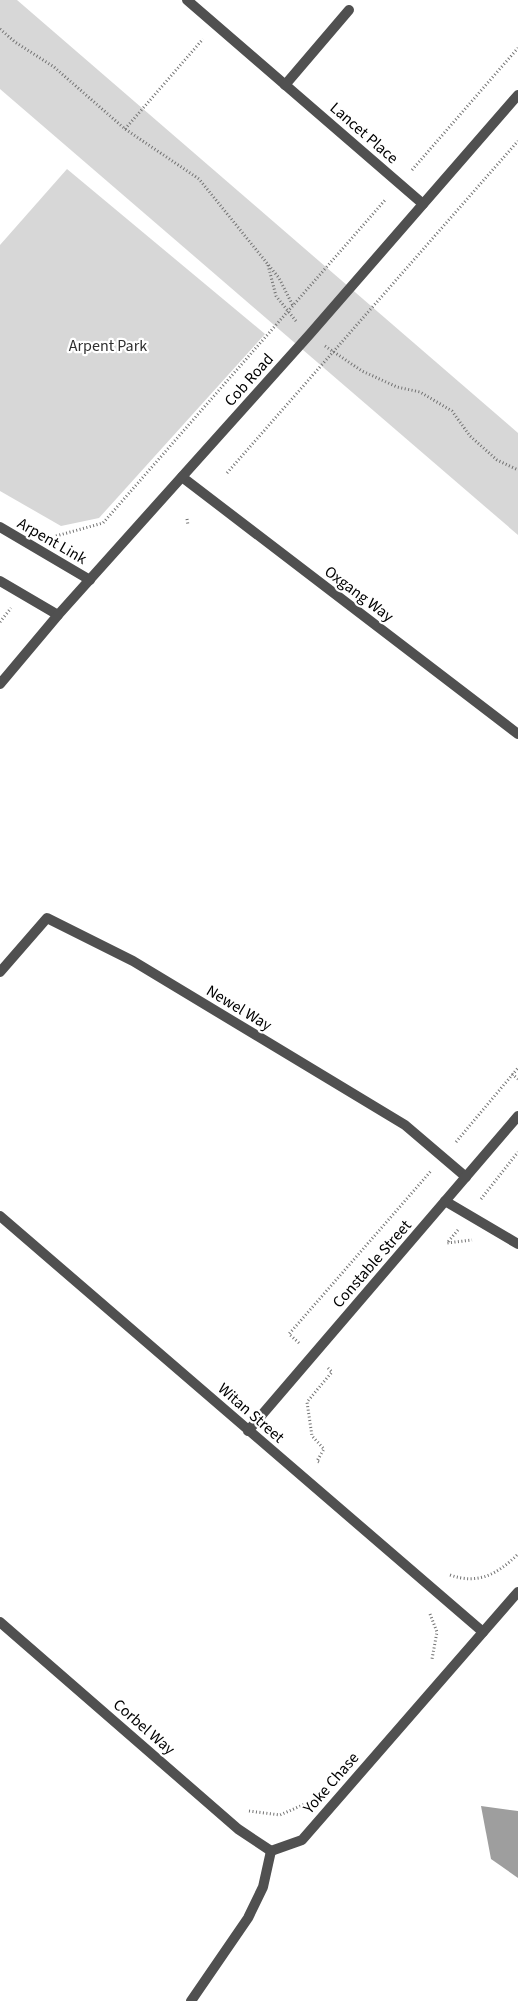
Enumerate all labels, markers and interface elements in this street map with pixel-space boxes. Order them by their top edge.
street label: Lancet Place [325,97,403,169]
park label: Arpent Park [69,335,147,357]
street label: Cob Road [219,349,279,411]
street label: Arpent Link [13,512,91,570]
street label: Oxgang Way [320,561,398,628]
street label: Newel Way [202,980,276,1036]
street label: Constable Street [328,1215,417,1313]
street label: Witan Street [213,1378,289,1448]
street label: Corbel Way [108,1694,180,1760]
street label: Yoke Chase [297,1747,364,1819]

